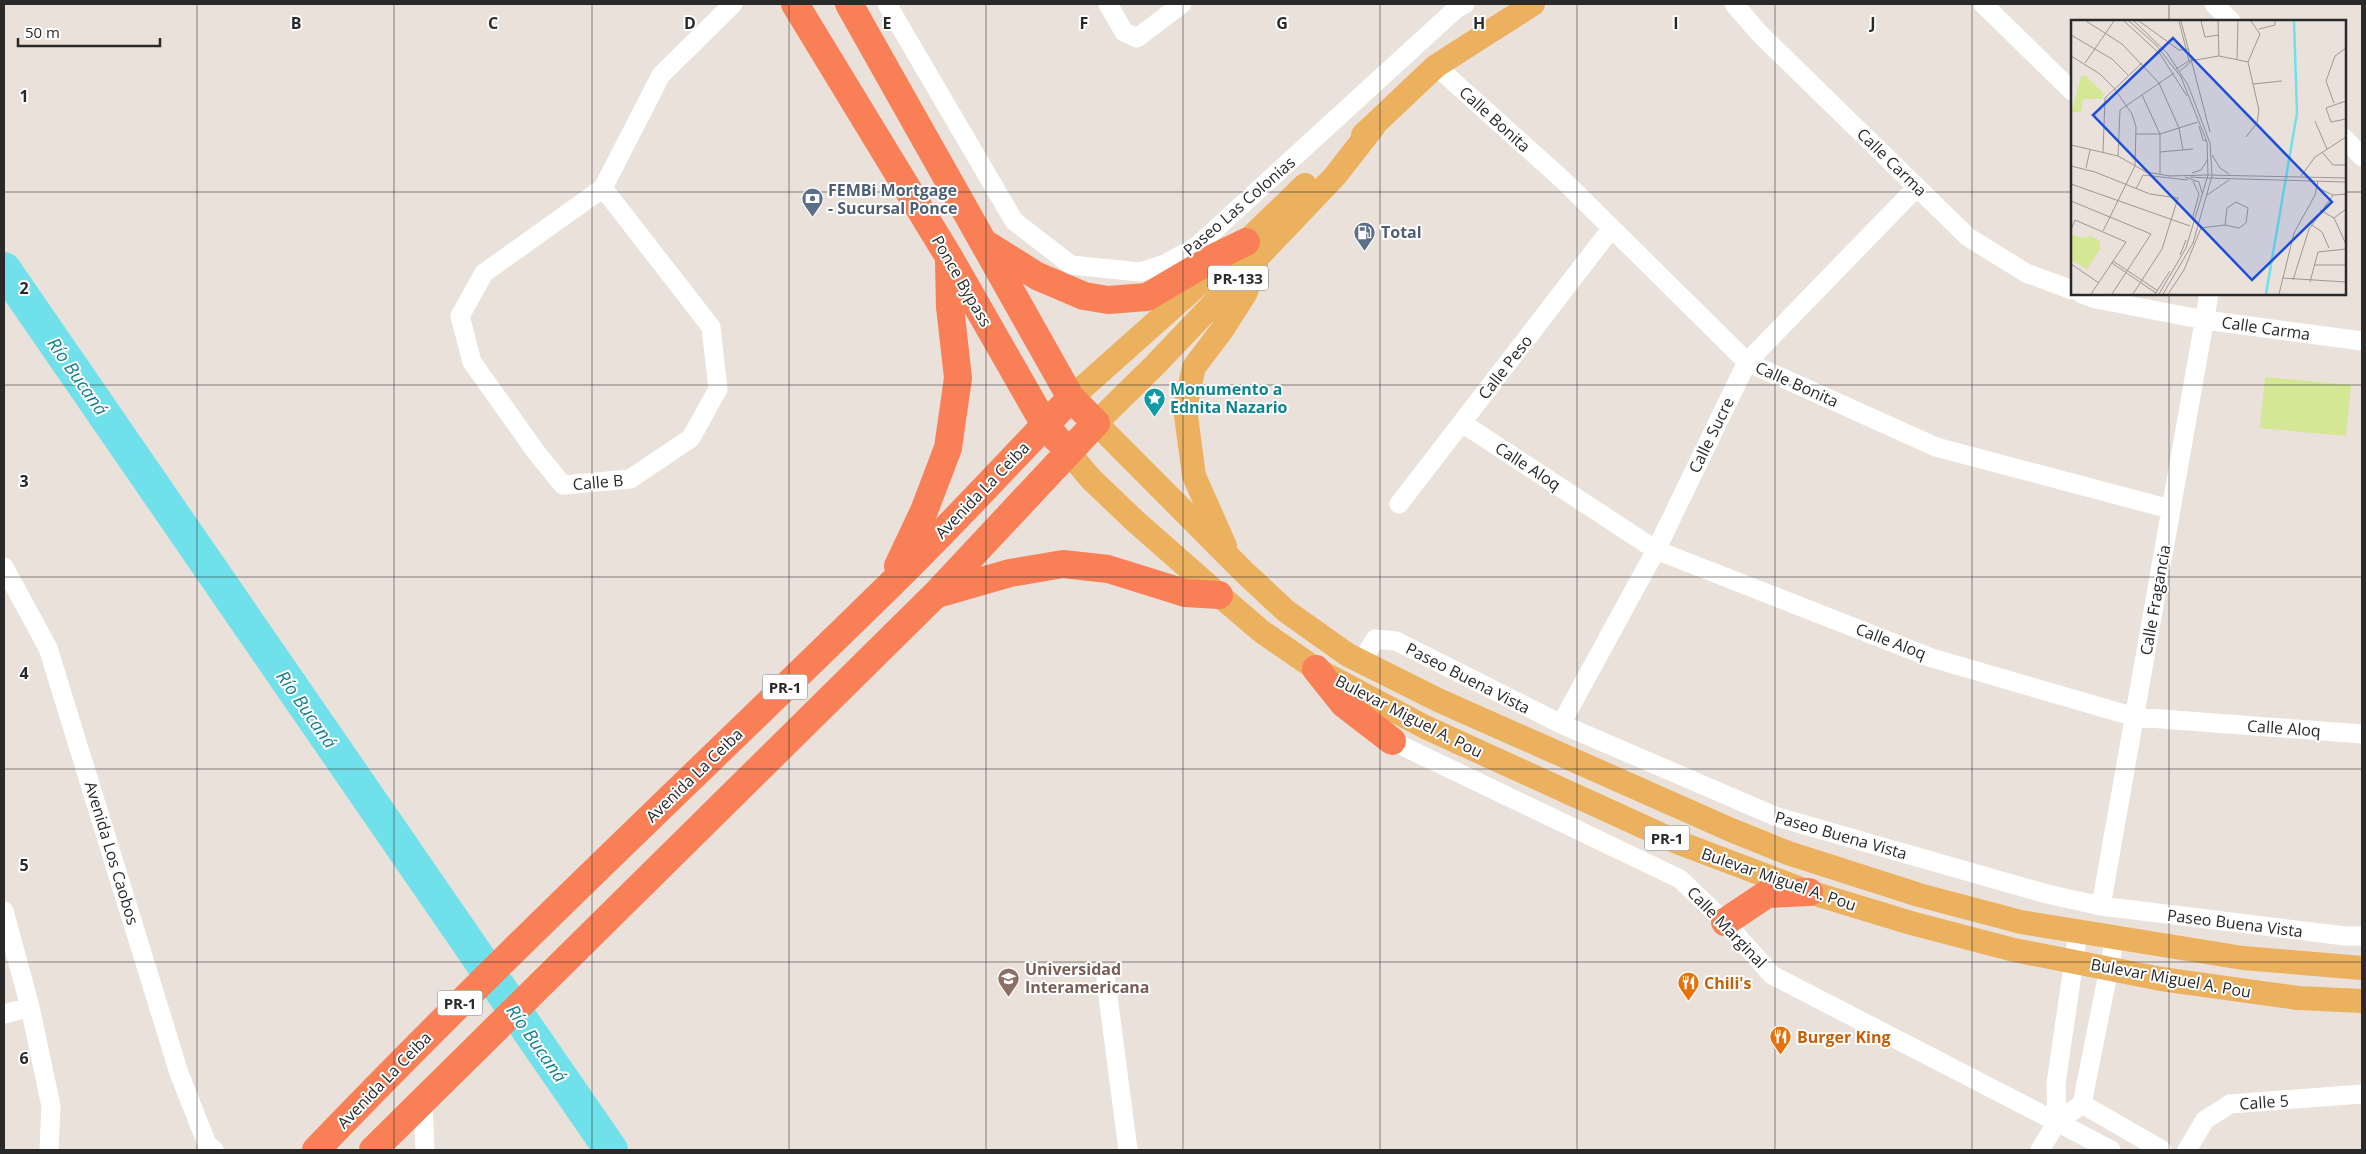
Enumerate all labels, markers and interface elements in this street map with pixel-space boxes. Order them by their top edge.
text: B [291,12,301,34]
text: C [488,12,498,34]
text: D [684,12,696,34]
text: E [883,12,892,34]
text: F [1080,12,1088,34]
text: G [1276,12,1288,34]
text: H [1473,12,1485,34]
text: I [1673,12,1679,34]
text: J [1868,12,1876,34]
scale bar [18,15,160,47]
inset map [2071,20,2346,295]
text: 50 m [25,22,60,42]
street label: Calle Bonita [1455,81,1535,157]
text: 1 [19,85,29,107]
street label: Calle Carma [1852,123,1932,201]
street label: Paseo Las Colonias [1178,151,1300,261]
place label: FEMBi Mortgage - Sucursal Ponce [828,179,957,219]
bank icon: FEMBi Mortgage - Sucursal Ponce [800,187,824,218]
fuel station icon: Total [1353,220,1377,251]
place label: Total [1381,221,1422,243]
street label: Ponce Bypass [927,231,997,331]
road number: PR-133 [1208,266,1268,290]
text: 2 [19,277,29,299]
street label: Calle Carma [2220,311,2312,345]
street label: Calle Peso [1473,330,1537,404]
water label: Río Bucaná [42,332,114,420]
street label: Calle Bonita [1752,356,1842,412]
place label: Monumento a Ednita Nazario [1170,378,1288,418]
place icon: Monumento a Ednita Nazario [1142,386,1166,417]
street label: Calle Sucre [1683,393,1739,477]
street label: Avenida La Ceiba [930,437,1034,543]
street label: Calle Aloq [1491,437,1565,495]
street label: Calle B [572,469,624,495]
text: 3 [19,470,29,492]
street label: Calle Fragancia [2134,543,2176,657]
street label: Calle Aloq [1853,618,1929,664]
street label: Paseo Buena Vista [1402,637,1534,719]
text: 4 [19,662,29,684]
water label: Río Bucaná [271,665,343,753]
street label: Bulevar Miguel A. Pou [1332,669,1486,763]
road number: PR-1 [762,674,808,700]
street label: Calle Aloq [2246,714,2322,742]
street label: Avenida La Ceiba [641,723,747,827]
street label: Avenida Los Caobos [80,778,144,928]
street label: Paseo Buena Vista [1772,806,1910,864]
road number: PR-1 [1644,826,1690,850]
street label: Bulevar Miguel A. Pou [1699,842,1859,916]
text: 5 [19,854,29,876]
street label: Calle Marginal [1682,881,1772,973]
street label: Paseo Buena Vista [2166,904,2304,942]
street label: Bulevar Miguel A. Pou [2089,953,2253,1003]
place label: Universidad Interamericana [1025,958,1150,998]
school or university icon: Universidad Interamericana [997,966,1021,997]
restaurant icon: Chili's [1676,971,1700,1002]
place label: Chili's [1704,972,1752,994]
road number: PR-1 [438,990,482,1016]
water label: Río Bucaná [501,999,573,1087]
restaurant icon: Burger King [1769,1025,1793,1056]
place label: Burger King [1797,1026,1891,1048]
street label: Avenida La Ceiba [332,1027,436,1133]
text: 6 [19,1047,29,1069]
street label: Calle 5 [2239,1089,2289,1115]

